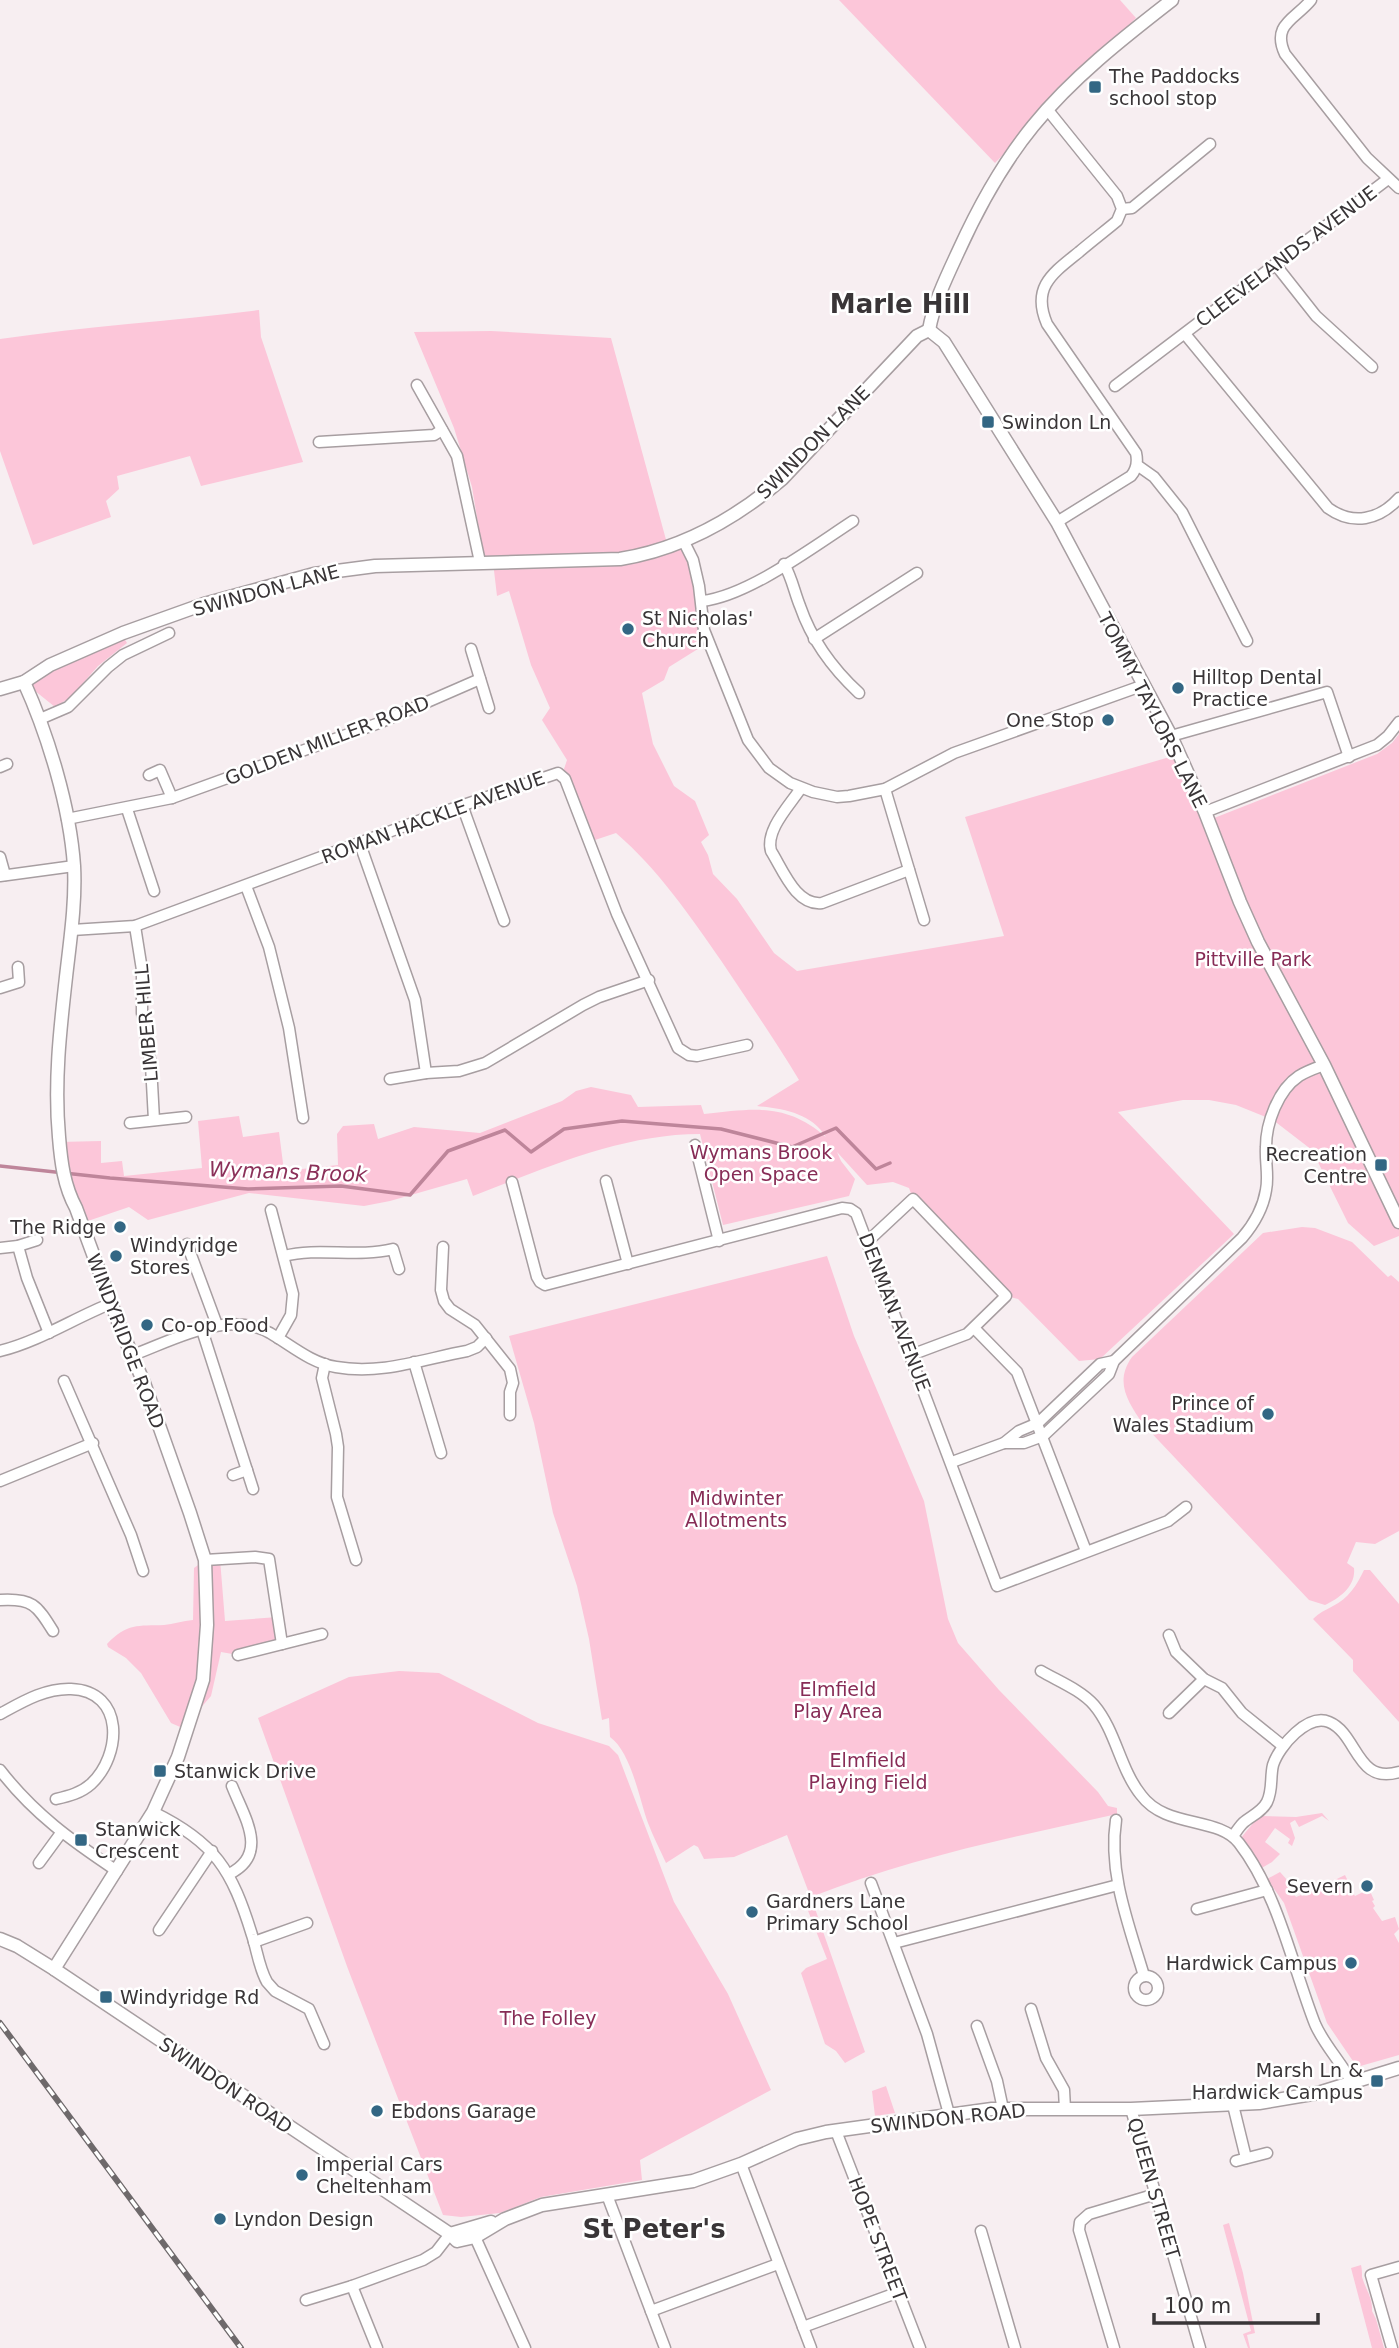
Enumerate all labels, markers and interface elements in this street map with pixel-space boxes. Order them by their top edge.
place label: The Paddocks school stop [1108,65,1240,109]
marker: The Paddocks school stop [1087,79,1103,95]
street label: CLEEVELANDS AVENUE [1191,181,1381,331]
district label: Marle Hill [830,289,970,319]
street label: SWINDON LANE [752,381,874,503]
place label: Swindon Ln [1002,411,1111,433]
marker: Swindon Ln [980,414,996,430]
street label: SWINDON LANE [190,560,342,620]
place label: St Nicholas' Church [642,607,753,651]
street label: TOMMY TAYLORS LANE [1094,608,1212,812]
marker: St Nicholas' Church [620,621,636,637]
place label: Hilltop Dental Practice [1192,666,1322,710]
marker: Hilltop Dental Practice [1170,680,1186,696]
street label: GOLDEN MILLER ROAD [222,691,432,789]
place label: One Stop [1006,709,1094,731]
marker: One Stop [1100,712,1116,728]
street label: ROMAN HACKLE AVENUE [318,766,548,868]
park label: Pittville Park [1194,948,1312,970]
street label: LIMBER HILL [130,963,162,1083]
park label: Wymans Brook Open Space [690,1141,832,1185]
place label: Recreation Centre [1265,1143,1367,1187]
water label: Wymans Brook [208,1157,368,1187]
marker: Recreation Centre [1373,1157,1389,1173]
place label: The Ridge [9,1216,106,1238]
marker: The Ridge [112,1219,128,1235]
street label: DENMAN AVENUE [855,1230,935,1394]
place label: Windyridge Stores [130,1234,238,1278]
marker: Windyridge Stores [108,1248,124,1264]
street label: WINDYRIDGE ROAD [82,1250,170,1432]
place label: Co-op Food [161,1314,269,1336]
marker: Co-op Food [139,1317,155,1333]
place label: Prince of Wales Stadium [1113,1392,1255,1436]
marker: Prince of Wales Stadium [1260,1406,1276,1422]
park label: Midwinter Allotments [685,1487,787,1531]
park label: Elmfield Play Area [793,1678,883,1722]
park label: Elmfield Playing Field [809,1749,927,1793]
place label: Stanwick Drive [174,1760,316,1782]
marker: Stanwick Drive [152,1763,168,1779]
place label: Stanwick Crescent [95,1818,180,1862]
marker: Stanwick Crescent [73,1832,89,1848]
place label: Severn [1287,1875,1353,1897]
marker: Severn [1359,1878,1375,1894]
place label: Gardners Lane Primary School [766,1890,909,1934]
marker: Gardners Lane Primary School [744,1904,760,1920]
place label: Hardwick Campus [1166,1952,1337,1974]
marker: Hardwick Campus [1343,1955,1359,1971]
place label: Windyridge Rd [120,1986,259,2008]
marker: Windyridge Rd [98,1989,114,2005]
park label: The Folley [499,2007,596,2029]
street label: SWINDON ROAD [155,2032,297,2138]
place label: Marsh Ln & Hardwick Campus [1192,2059,1363,2103]
marker: Marsh Ln & Hardwick Campus [1369,2073,1385,2089]
street label: SWINDON ROAD [869,2099,1027,2137]
place label: Ebdons Garage [391,2100,536,2122]
marker: Ebdons Garage [369,2103,385,2119]
street label: QUEEN STREET [1123,2115,1185,2261]
place label: Imperial Cars Cheltenham [316,2153,443,2197]
marker: Imperial Cars Cheltenham [294,2167,310,2183]
street label: HOPE STREET [844,2174,912,2305]
place label: Lyndon Design [234,2208,374,2230]
marker: Lyndon Design [212,2211,228,2227]
district label: St Peter's [582,2214,726,2244]
scale bar [1154,2282,1318,2326]
text: 100 m [1164,2294,1231,2318]

